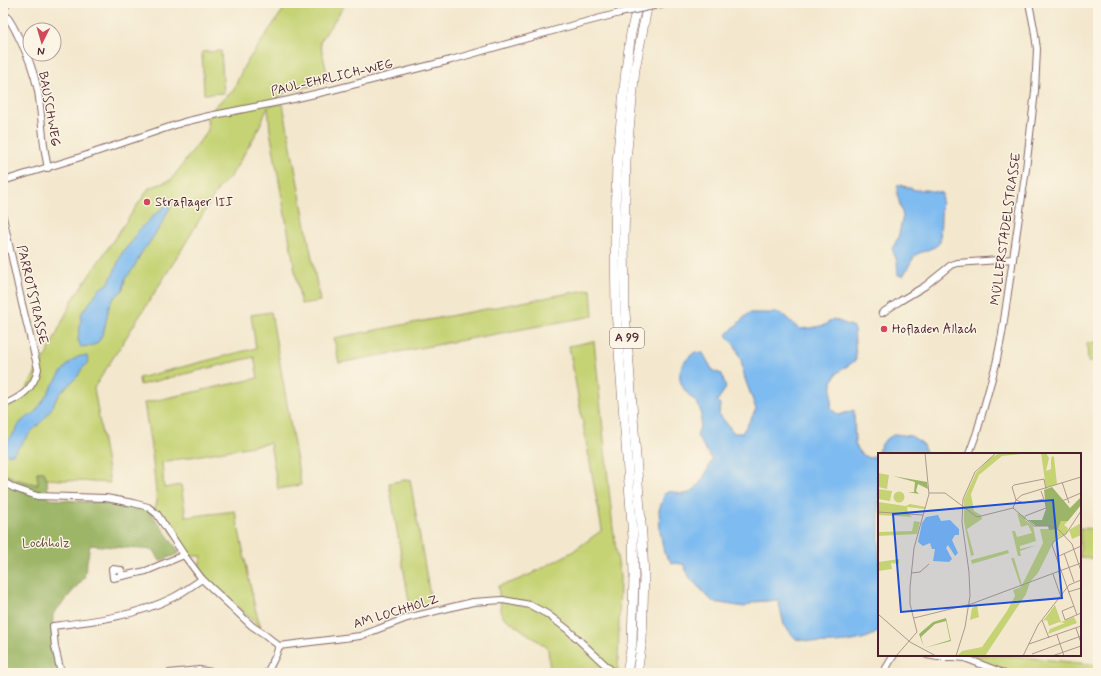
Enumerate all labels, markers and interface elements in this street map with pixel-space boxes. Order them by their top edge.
north arrow [22,22,62,62]
text: N [37,44,45,58]
street label: PAUL-EHRLICH-WEG [269,56,395,100]
street label: BAUSCHWEG [34,70,64,148]
street label: MÜLLERSTADELSTRASSE [987,151,1025,307]
place label: Straflager III [155,194,233,211]
marker: Straflager III [142,197,152,207]
street label: PARROTSTRASSE [12,244,52,346]
place label: Hofladen Allach [892,321,977,338]
marker: Hofladen Allach [879,324,889,334]
road number: A 99 [610,328,644,348]
inset map [878,453,1081,656]
park label: Lochholz [22,535,70,552]
street label: AM LOCHHOLZ [351,591,441,633]

